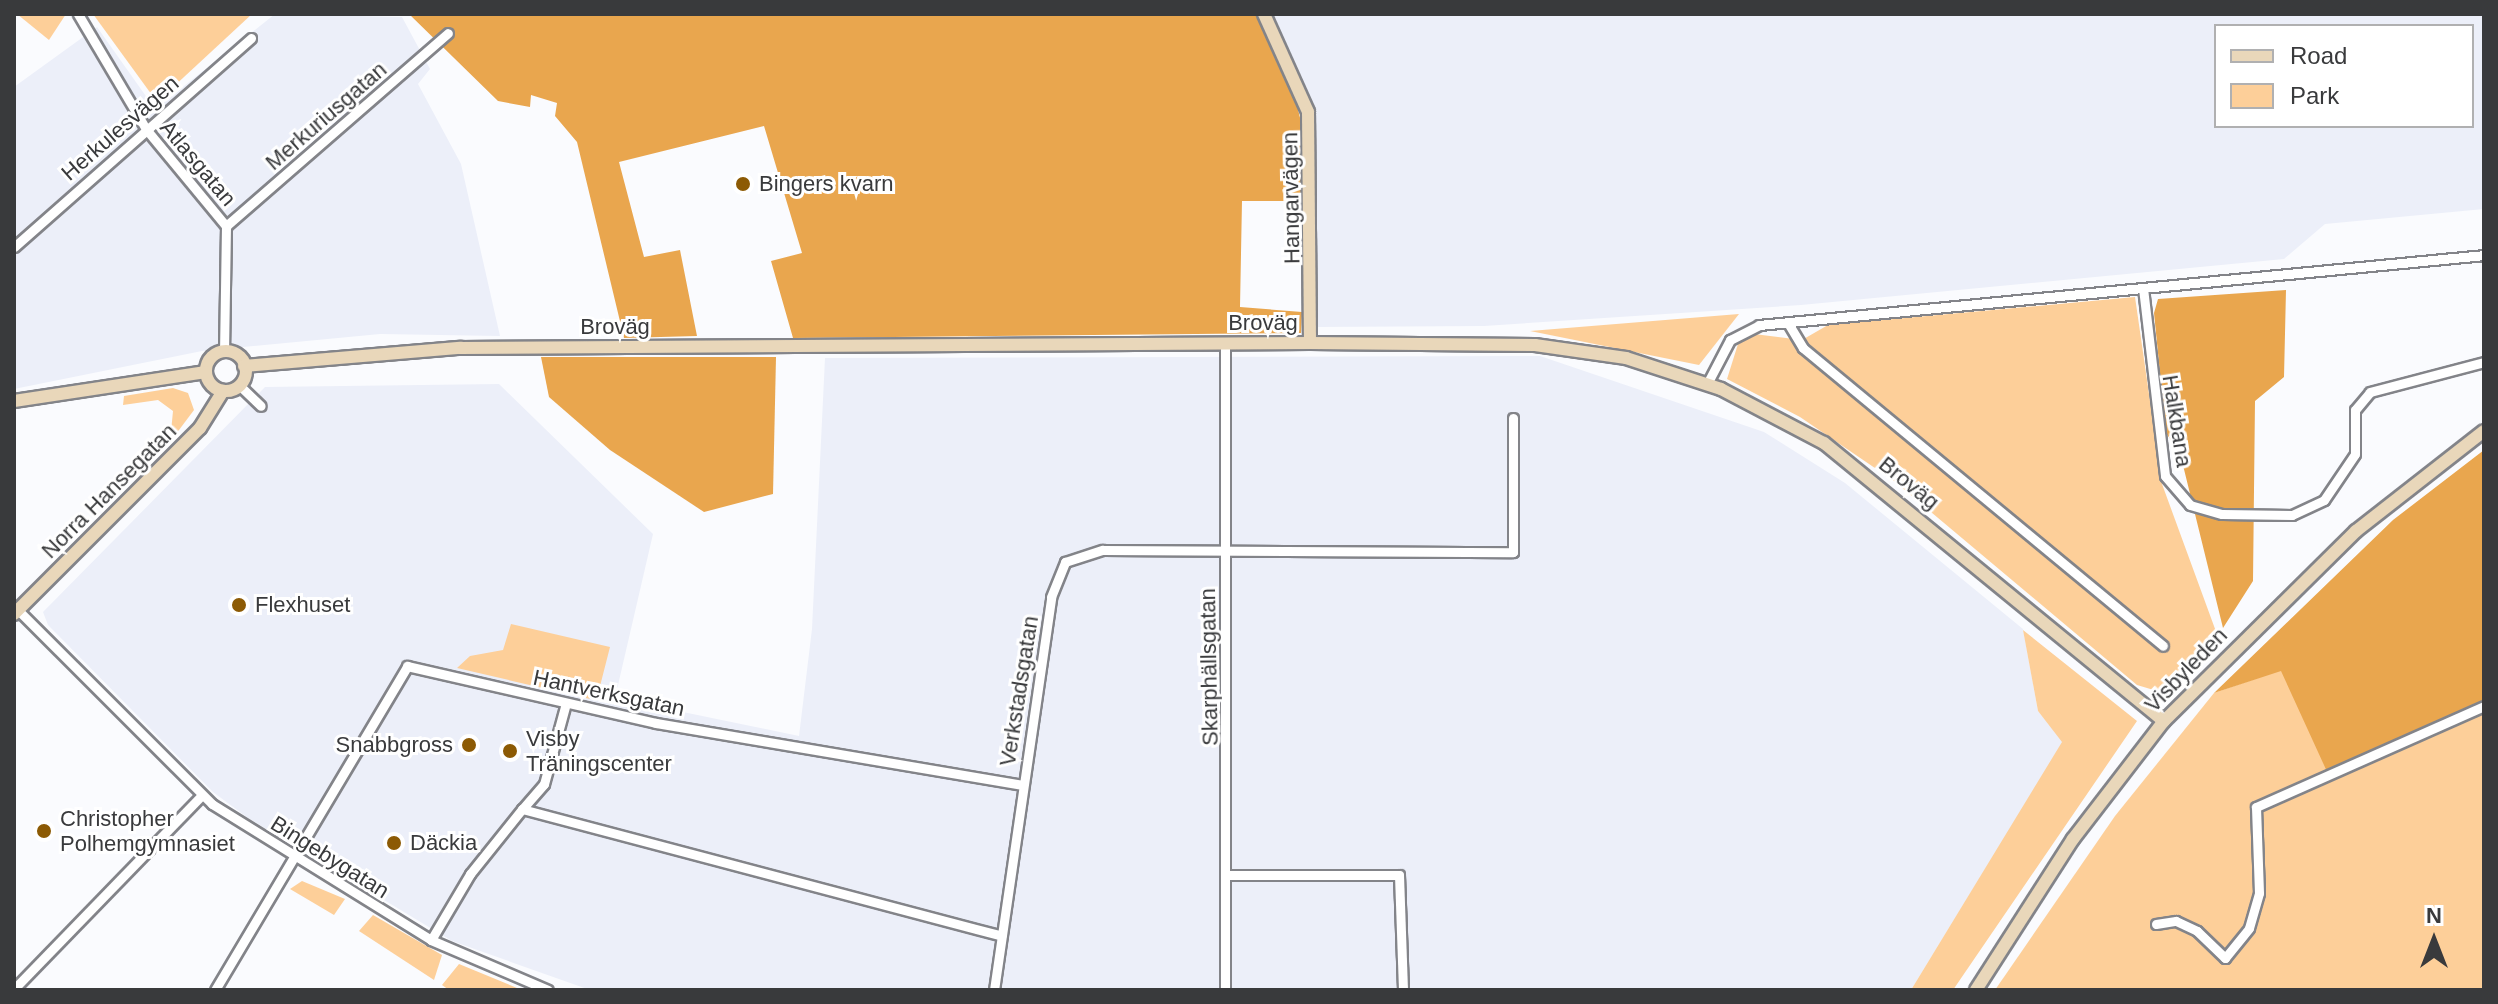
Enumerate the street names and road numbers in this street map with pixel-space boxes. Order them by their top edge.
street label: Merkuriusgatan [260,56,392,176]
street label: Herkulesvägen [56,70,184,186]
street label: Atlasgatan [154,115,242,211]
street label: Hangarvägen [1277,132,1305,264]
street label: Broväg [1228,310,1298,336]
street label: Broväg [580,314,650,340]
street label: Halkbana [2157,373,2197,469]
street label: Norra Hansegatan [36,418,182,564]
street label: Broväg [1874,451,1944,515]
street label: Skarphällsgatan [1194,588,1224,746]
street label: Verkstadsgatan [994,614,1044,768]
street label: Visbyleden [2139,622,2233,718]
street label: Hantverksgatan [531,664,687,722]
street label: Bingebygatan [266,810,394,904]

